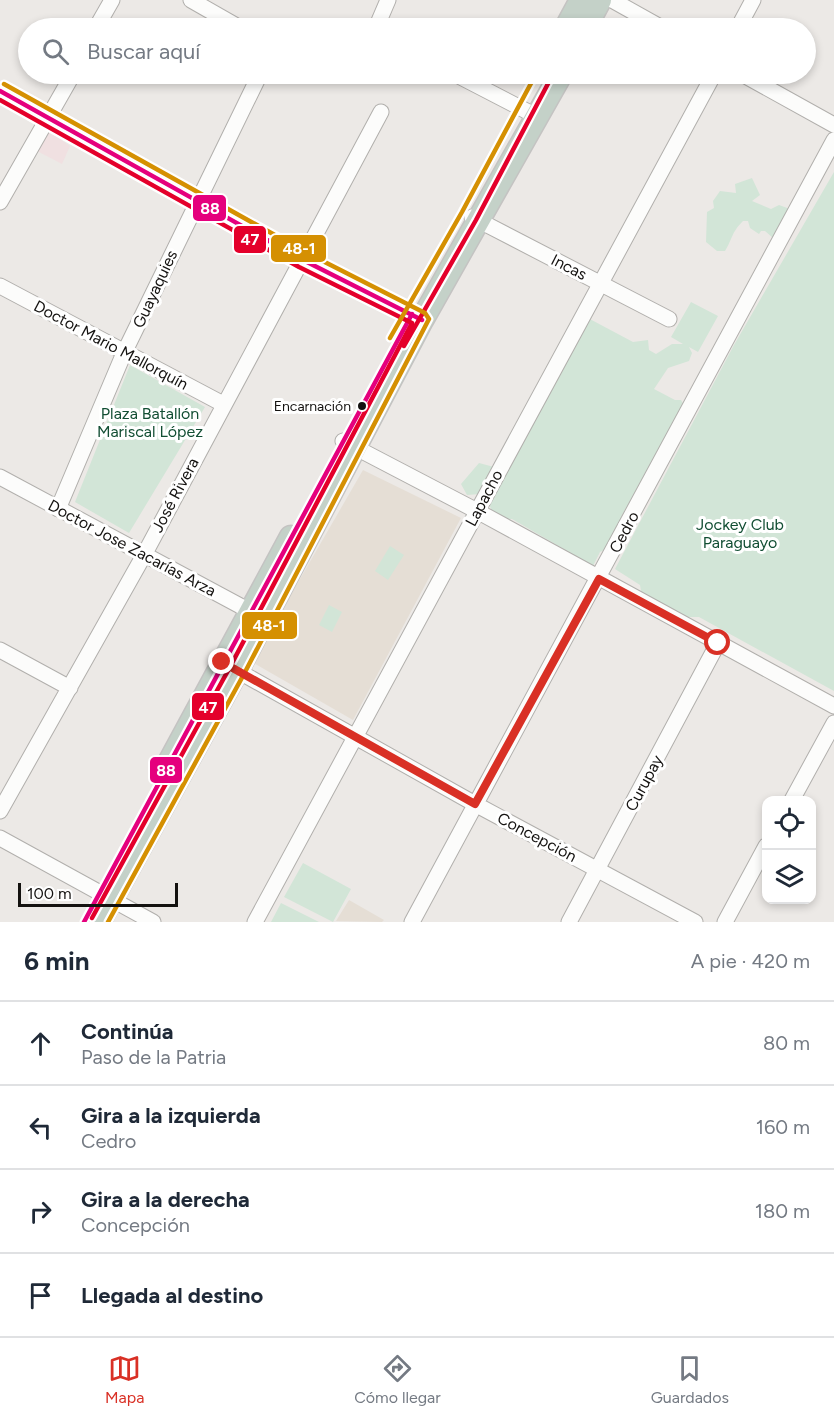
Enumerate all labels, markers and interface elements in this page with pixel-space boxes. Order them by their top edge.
search box [18,18,816,84]
icon: search [39,35,72,68]
text: Buscar aquí [87,38,200,65]
line badge: 88 [192,194,227,222]
text: 88 [200,199,220,218]
line badge: 47 [233,225,267,254]
text: 47 [240,230,260,249]
line badge: 48-1 [270,234,327,263]
text: 48-1 [282,239,316,258]
street label: Guayaquies [129,247,181,331]
street label: Incas [548,250,590,284]
street label: Doctor Mario Mallorquín [31,296,191,394]
place label: Encarnación [274,398,351,415]
marker: Encarnación [356,400,368,412]
park label: Plaza Batallón Mariscal López [97,404,203,441]
street label: José Rivera [147,454,203,536]
street label: Lapacho [461,467,507,529]
street label: Doctor Jose Zacarías Arza [45,496,219,600]
street label: Cedro [605,508,643,556]
park label: Jockey Club Paraguayo [696,515,784,552]
line badge: 48-1 [241,611,298,640]
text: 48-1 [252,616,286,635]
route start [704,629,730,655]
route end [208,648,234,674]
line badge: 47 [191,692,225,721]
text: 47 [198,698,218,717]
street label: Curupay [621,751,667,814]
line badge: 88 [149,756,183,784]
text: 88 [156,761,176,780]
map controls [762,796,816,904]
button: locate [762,796,816,850]
street label: Concepción [494,808,580,866]
button: layers [762,850,816,904]
scale bar [18,880,178,908]
text: 100 m [27,884,72,903]
text: 6 min [24,945,90,977]
text: A pie · 420 m [691,949,810,973]
text: Continúa [81,1018,174,1045]
icon: ahead [24,1027,57,1060]
text: 80 m [763,1031,810,1055]
text: Paso de la Patria [81,1045,226,1069]
text: Gira a la izquierda [81,1102,261,1129]
icon: left [24,1111,57,1144]
text: 160 m [756,1115,810,1139]
text: Cedro [81,1129,136,1153]
text: Gira a la derecha [81,1186,250,1213]
icon: right [24,1195,57,1228]
text: 180 m [755,1199,810,1223]
text: Concepción [81,1213,190,1237]
icon: arrive [24,1279,57,1312]
text: Llegada al destino [81,1282,263,1309]
tab: Mapa [105,1352,144,1407]
tab: Cómo llegar [354,1352,441,1407]
tab: Guardados [651,1352,729,1407]

